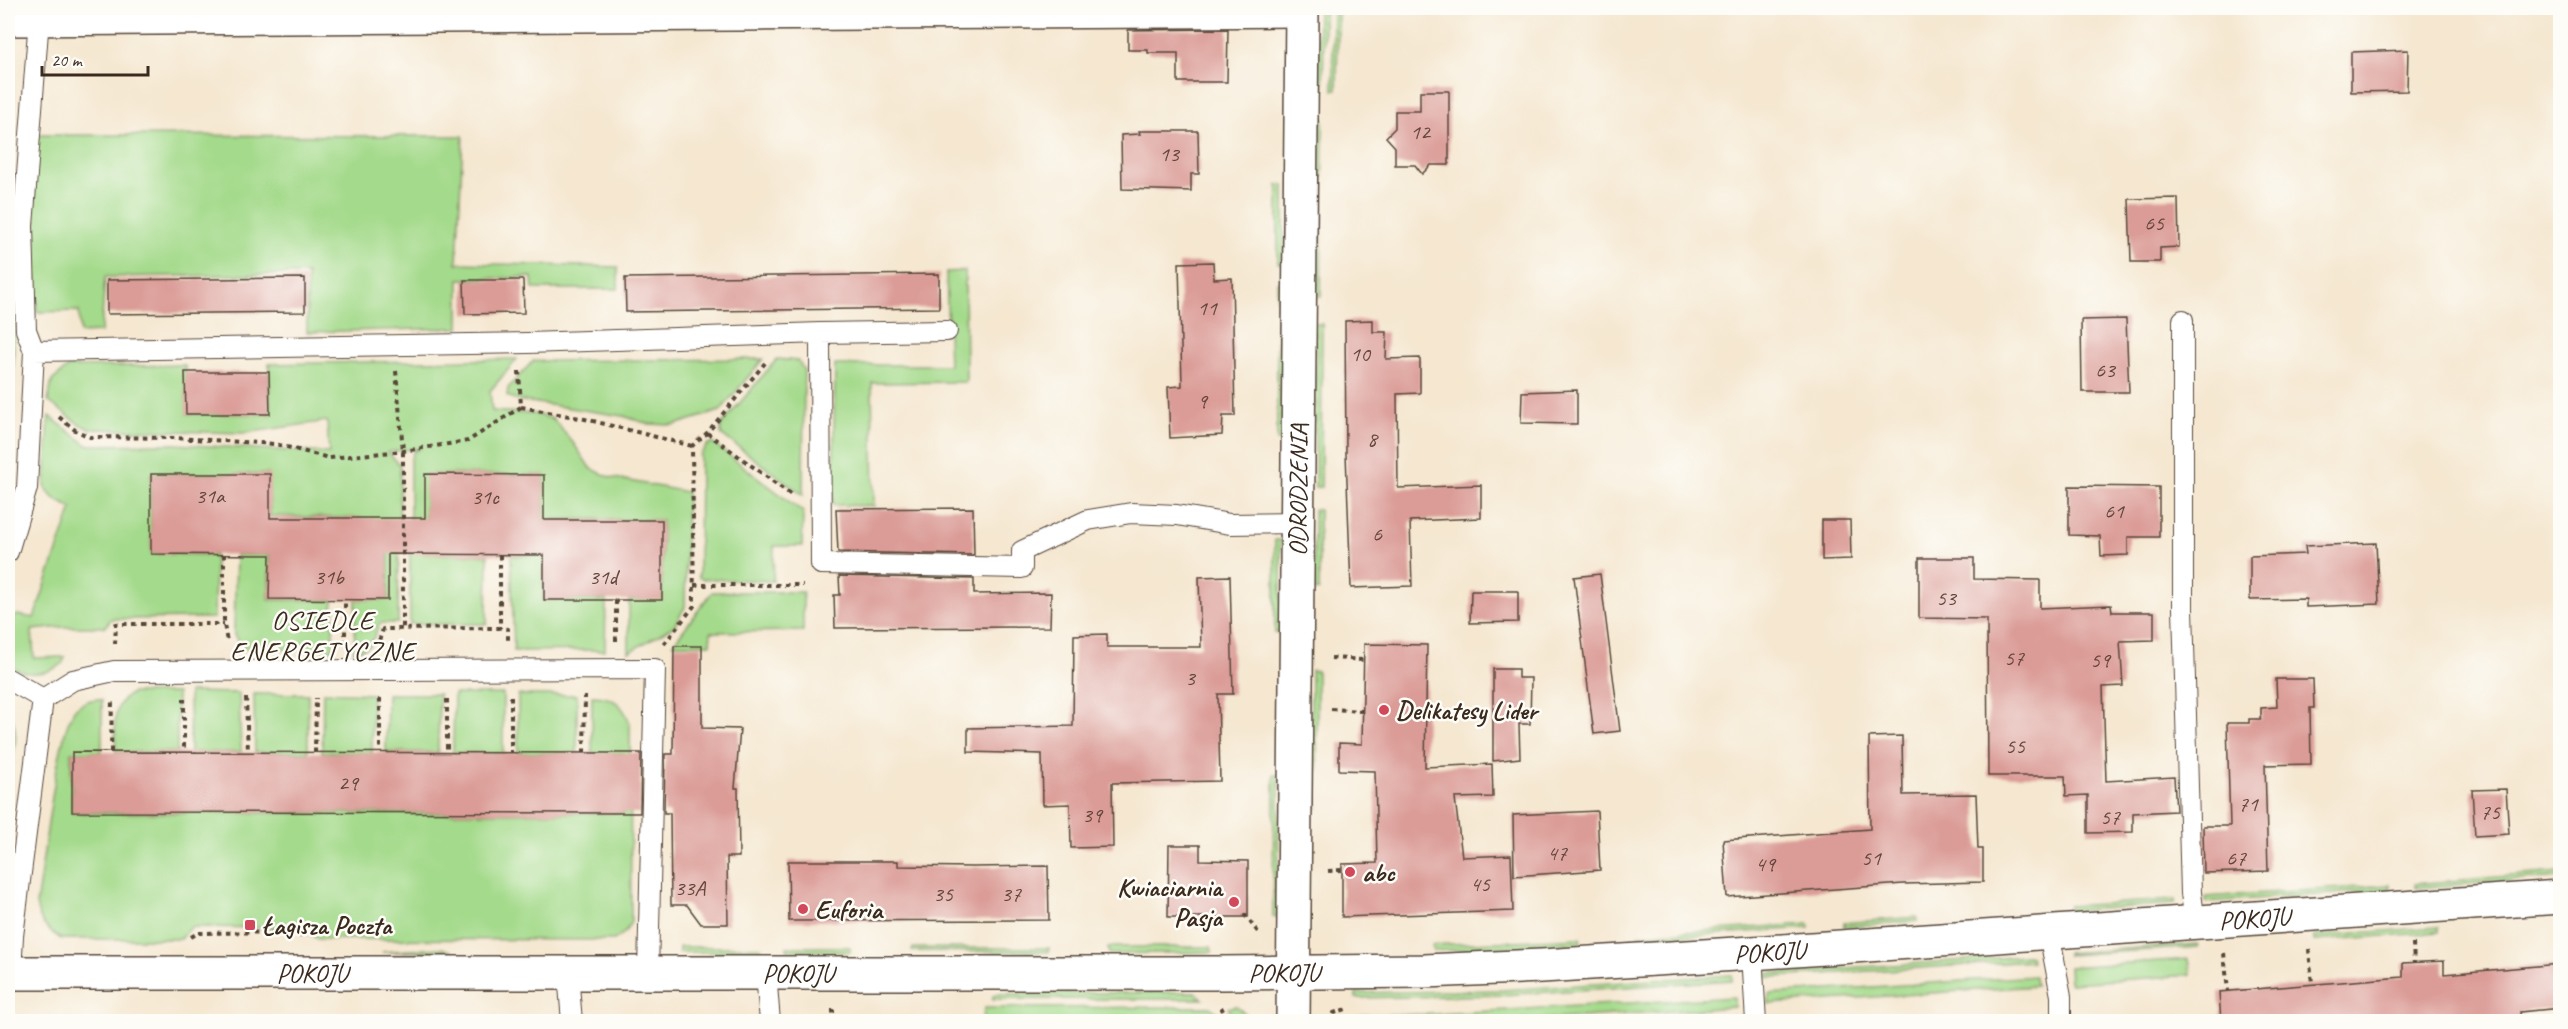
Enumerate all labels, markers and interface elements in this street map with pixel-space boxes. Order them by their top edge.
scale bar [42,39,148,77]
text: 20 m [51,49,84,71]
house number: 12 [1410,118,1432,146]
house number: 13 [1159,140,1181,168]
house number: 65 [2144,209,2165,237]
house number: 11 [1197,294,1218,322]
house number: 10 [1350,340,1372,368]
house number: 63 [2095,356,2117,384]
house number: 9 [1197,387,1209,415]
street label: ODRODZENIA [1281,423,1315,556]
house number: 8 [1367,425,1379,453]
house number: 31a [195,482,226,510]
house number: 31c [471,483,500,511]
house number: 61 [2104,497,2125,525]
house number: 6 [1372,520,1383,548]
house number: 31b [314,563,345,591]
house number: 31d [589,563,621,591]
house number: 53 [1936,584,1958,612]
district label: OSIEDLE ENERGETYCZNE [230,603,418,668]
house number: 57 [2004,644,2025,672]
house number: 59 [2090,646,2112,674]
house number: 3 [1185,664,1197,692]
place label: Delikatesy Lider [1396,694,1540,727]
marker: Delikatesy Lider [1377,703,1391,717]
house number: 55 [2005,732,2026,760]
house number: 29 [338,769,360,797]
house number: 71 [2238,790,2259,818]
house number: 75 [2480,798,2501,826]
house number: 39 [1082,801,1104,829]
house number: 57 [2100,803,2121,831]
house number: 47 [1547,839,1568,867]
house number: 51 [1861,844,1882,872]
house number: 67 [2226,844,2247,872]
house number: 49 [1755,850,1777,878]
place label: abc [1362,856,1396,889]
marker: abc [1343,865,1357,879]
house number: 45 [1470,870,1491,898]
place label: Kwiaciarnia Pasja [1117,871,1224,934]
house number: 33A [675,874,706,902]
house number: 35 [933,880,954,908]
house number: 37 [1001,880,1022,908]
place label: Euforia [815,893,884,926]
marker: Kwiaciarnia Pasja [1227,895,1241,909]
street label: POKOJU [2218,899,2295,937]
marker: Euforia [796,902,810,916]
place label: Łagisza Poczta [262,909,394,942]
marker: Łagisza Poczta [243,918,257,932]
street label: POKOJU [1733,933,1810,971]
street label: POKOJU [1248,955,1324,989]
street label: POKOJU [277,957,352,990]
street label: POKOJU [762,957,838,990]

